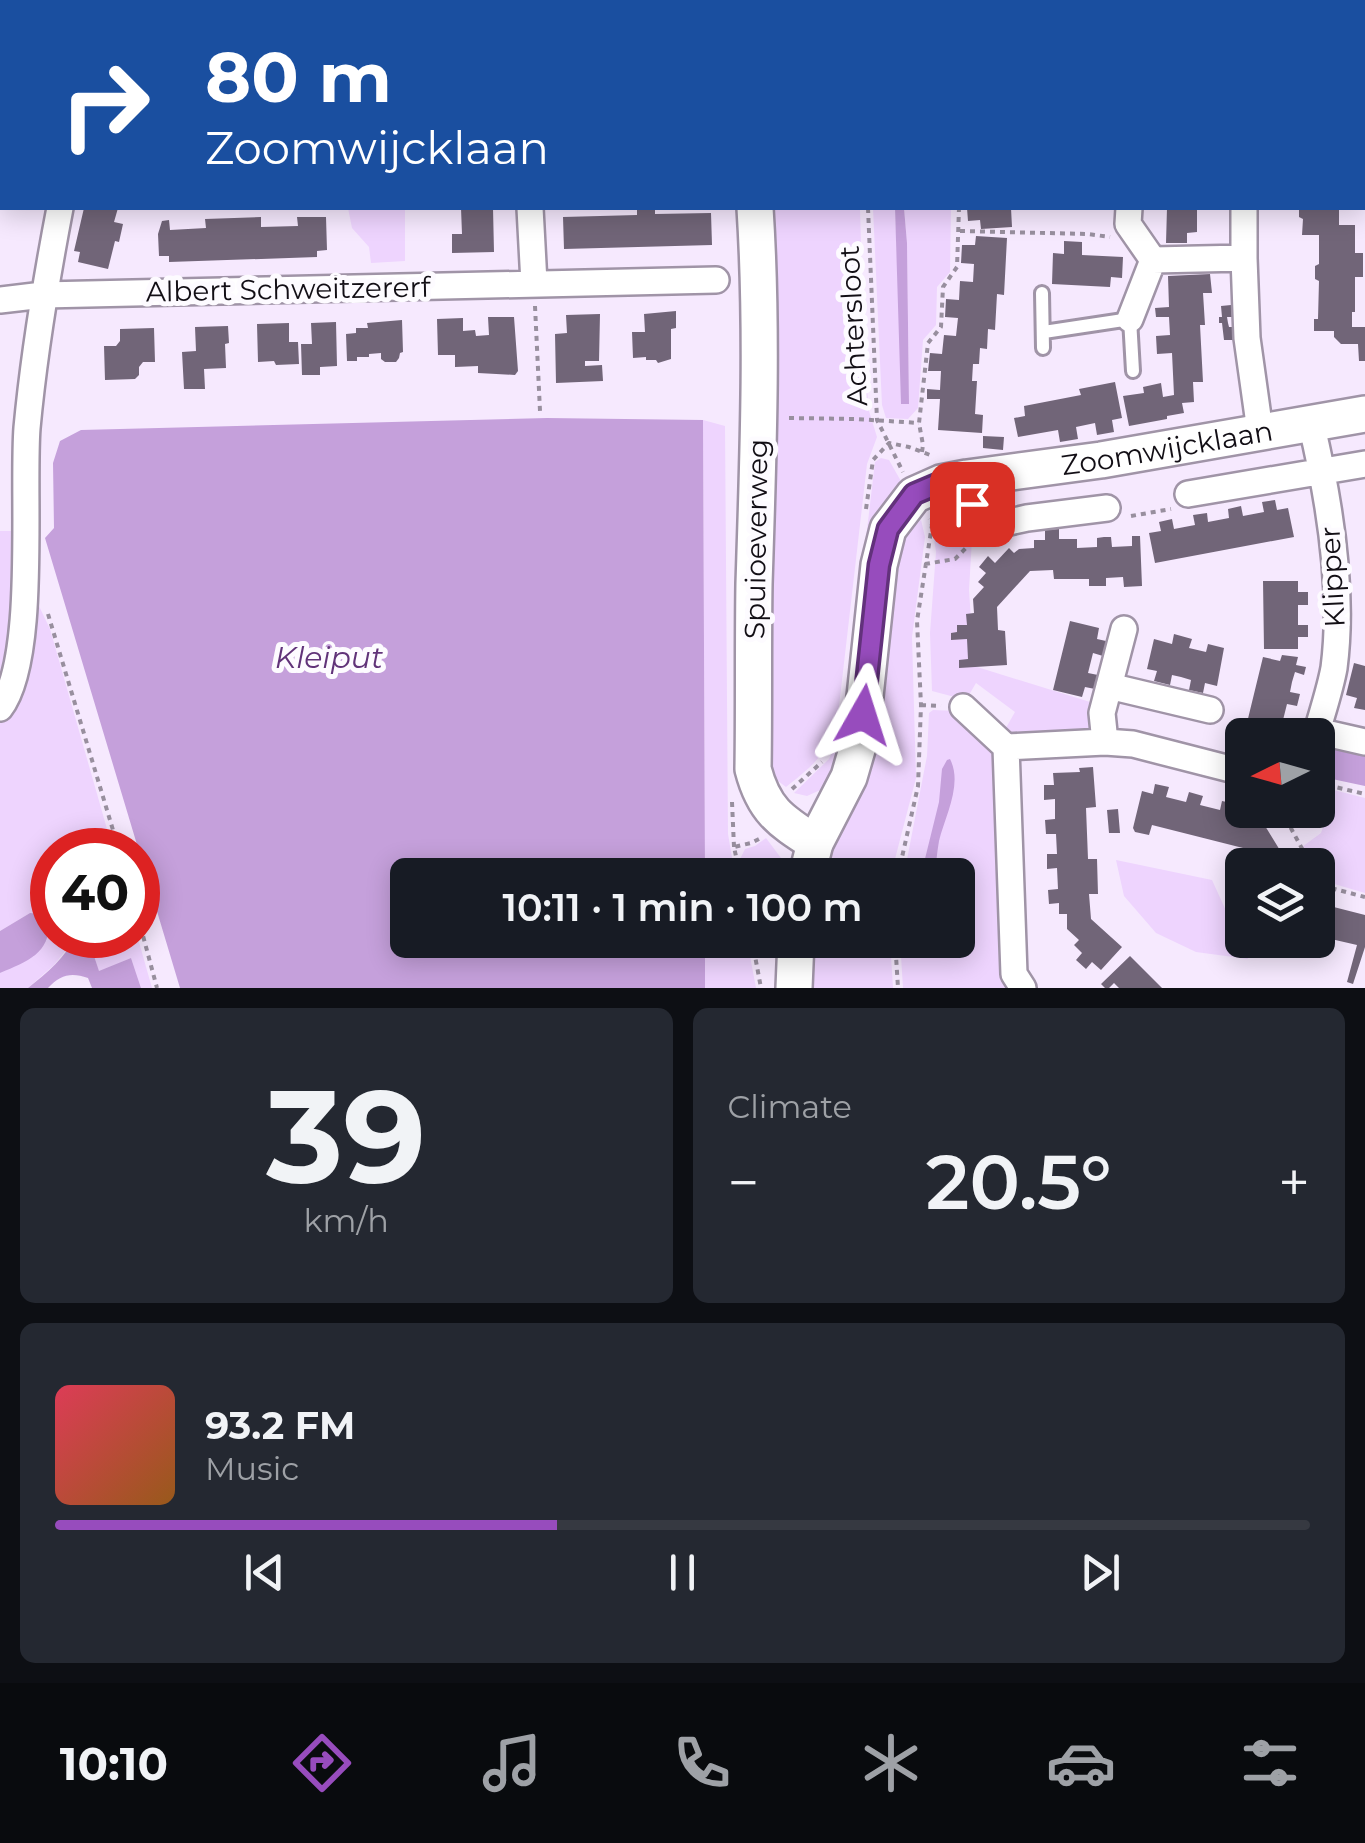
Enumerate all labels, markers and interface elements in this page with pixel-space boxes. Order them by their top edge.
text: 80 m [205,34,392,120]
icon: right [40,40,170,170]
text: Zoomwijcklaan [205,120,549,175]
street label: Achtersloot [832,245,874,407]
street label: Albert Schweitzererf [145,269,432,308]
street label: Zoomwijcklaan [1059,413,1275,482]
street label: Spuioeverweg [737,439,775,639]
pin [930,462,1015,547]
icon: arrive [945,477,1000,532]
street label: Klipper [1312,526,1352,628]
water label: Kleiput [275,639,383,676]
position arrow [811,663,915,767]
north arrow [1225,718,1335,828]
map controls [1225,718,1335,958]
speed limit sign: 40 [30,828,160,958]
button: layers [1225,848,1335,958]
text: 10:11 · 1 min · 100 m [503,884,862,931]
text: 39 [266,1056,426,1215]
text: Climate [728,1087,852,1126]
text: 20.5° [926,1136,1112,1228]
text: − [728,1149,759,1216]
text: + [1278,1149,1310,1216]
text: km/h [304,1201,389,1240]
text: 93.2 FM [205,1402,355,1449]
text: Music [205,1449,299,1488]
icon: previous [237,1545,292,1600]
icon: pause [655,1545,710,1600]
icon: next [1073,1545,1128,1600]
icon: directions [287,1728,357,1798]
icon: music [477,1728,547,1798]
icon: phone [667,1728,737,1798]
icon: climate [856,1728,926,1798]
icon: car [1046,1728,1116,1798]
icon: filters [1235,1728,1305,1798]
text: 10:10 [60,1736,168,1791]

